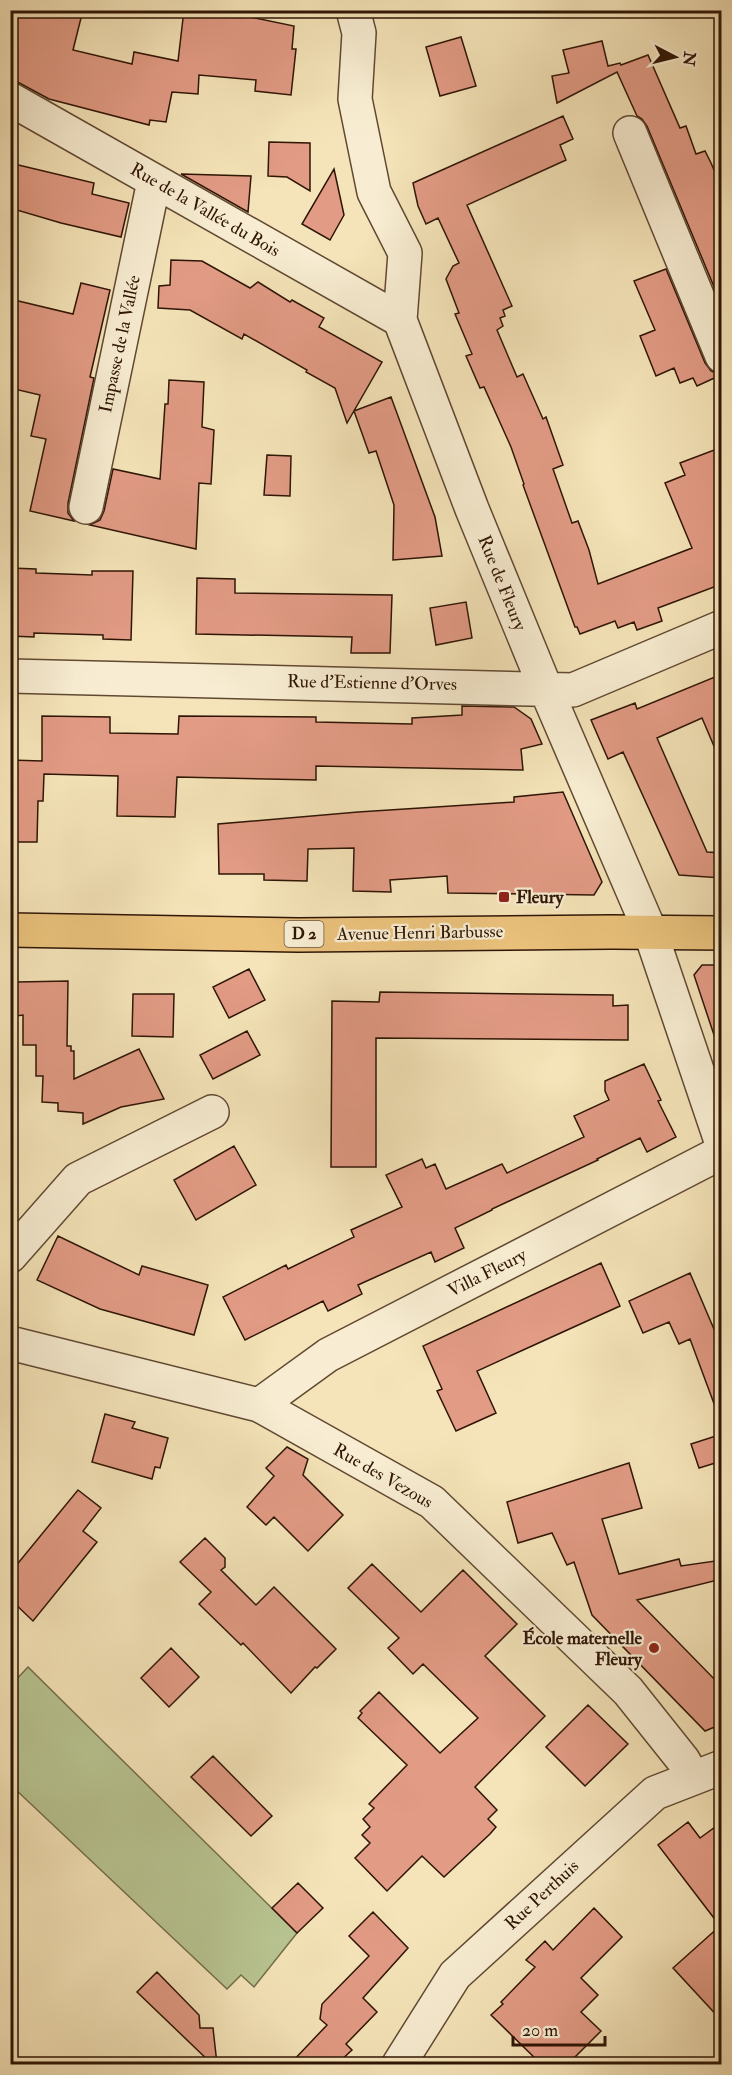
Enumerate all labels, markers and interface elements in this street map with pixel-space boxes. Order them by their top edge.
north arrow [645,27,705,87]
text: N [678,49,700,68]
street label: Rue de la Vallée du Bois [126,158,284,262]
street label: Impasse de la Vallée [94,273,146,415]
street label: Rue de Fleury [472,532,532,635]
street label: Rue d'Estienne d'Orves [287,670,457,696]
place label: Fleury [516,886,564,909]
marker: Fleury [497,890,511,904]
street label: Avenue Henri Barbusse [336,920,504,946]
road number: D 2 [284,921,324,947]
street label: Villa Fleury [444,1243,531,1303]
street label: Rue des Vezous [329,1438,437,1514]
place label: École maternelle Fleury [522,1626,643,1671]
marker: École maternelle Fleury [647,1641,661,1655]
street label: Rue Perthuis [500,1855,584,1935]
scale bar [513,2009,604,2047]
text: 20 m [522,2019,558,2042]

